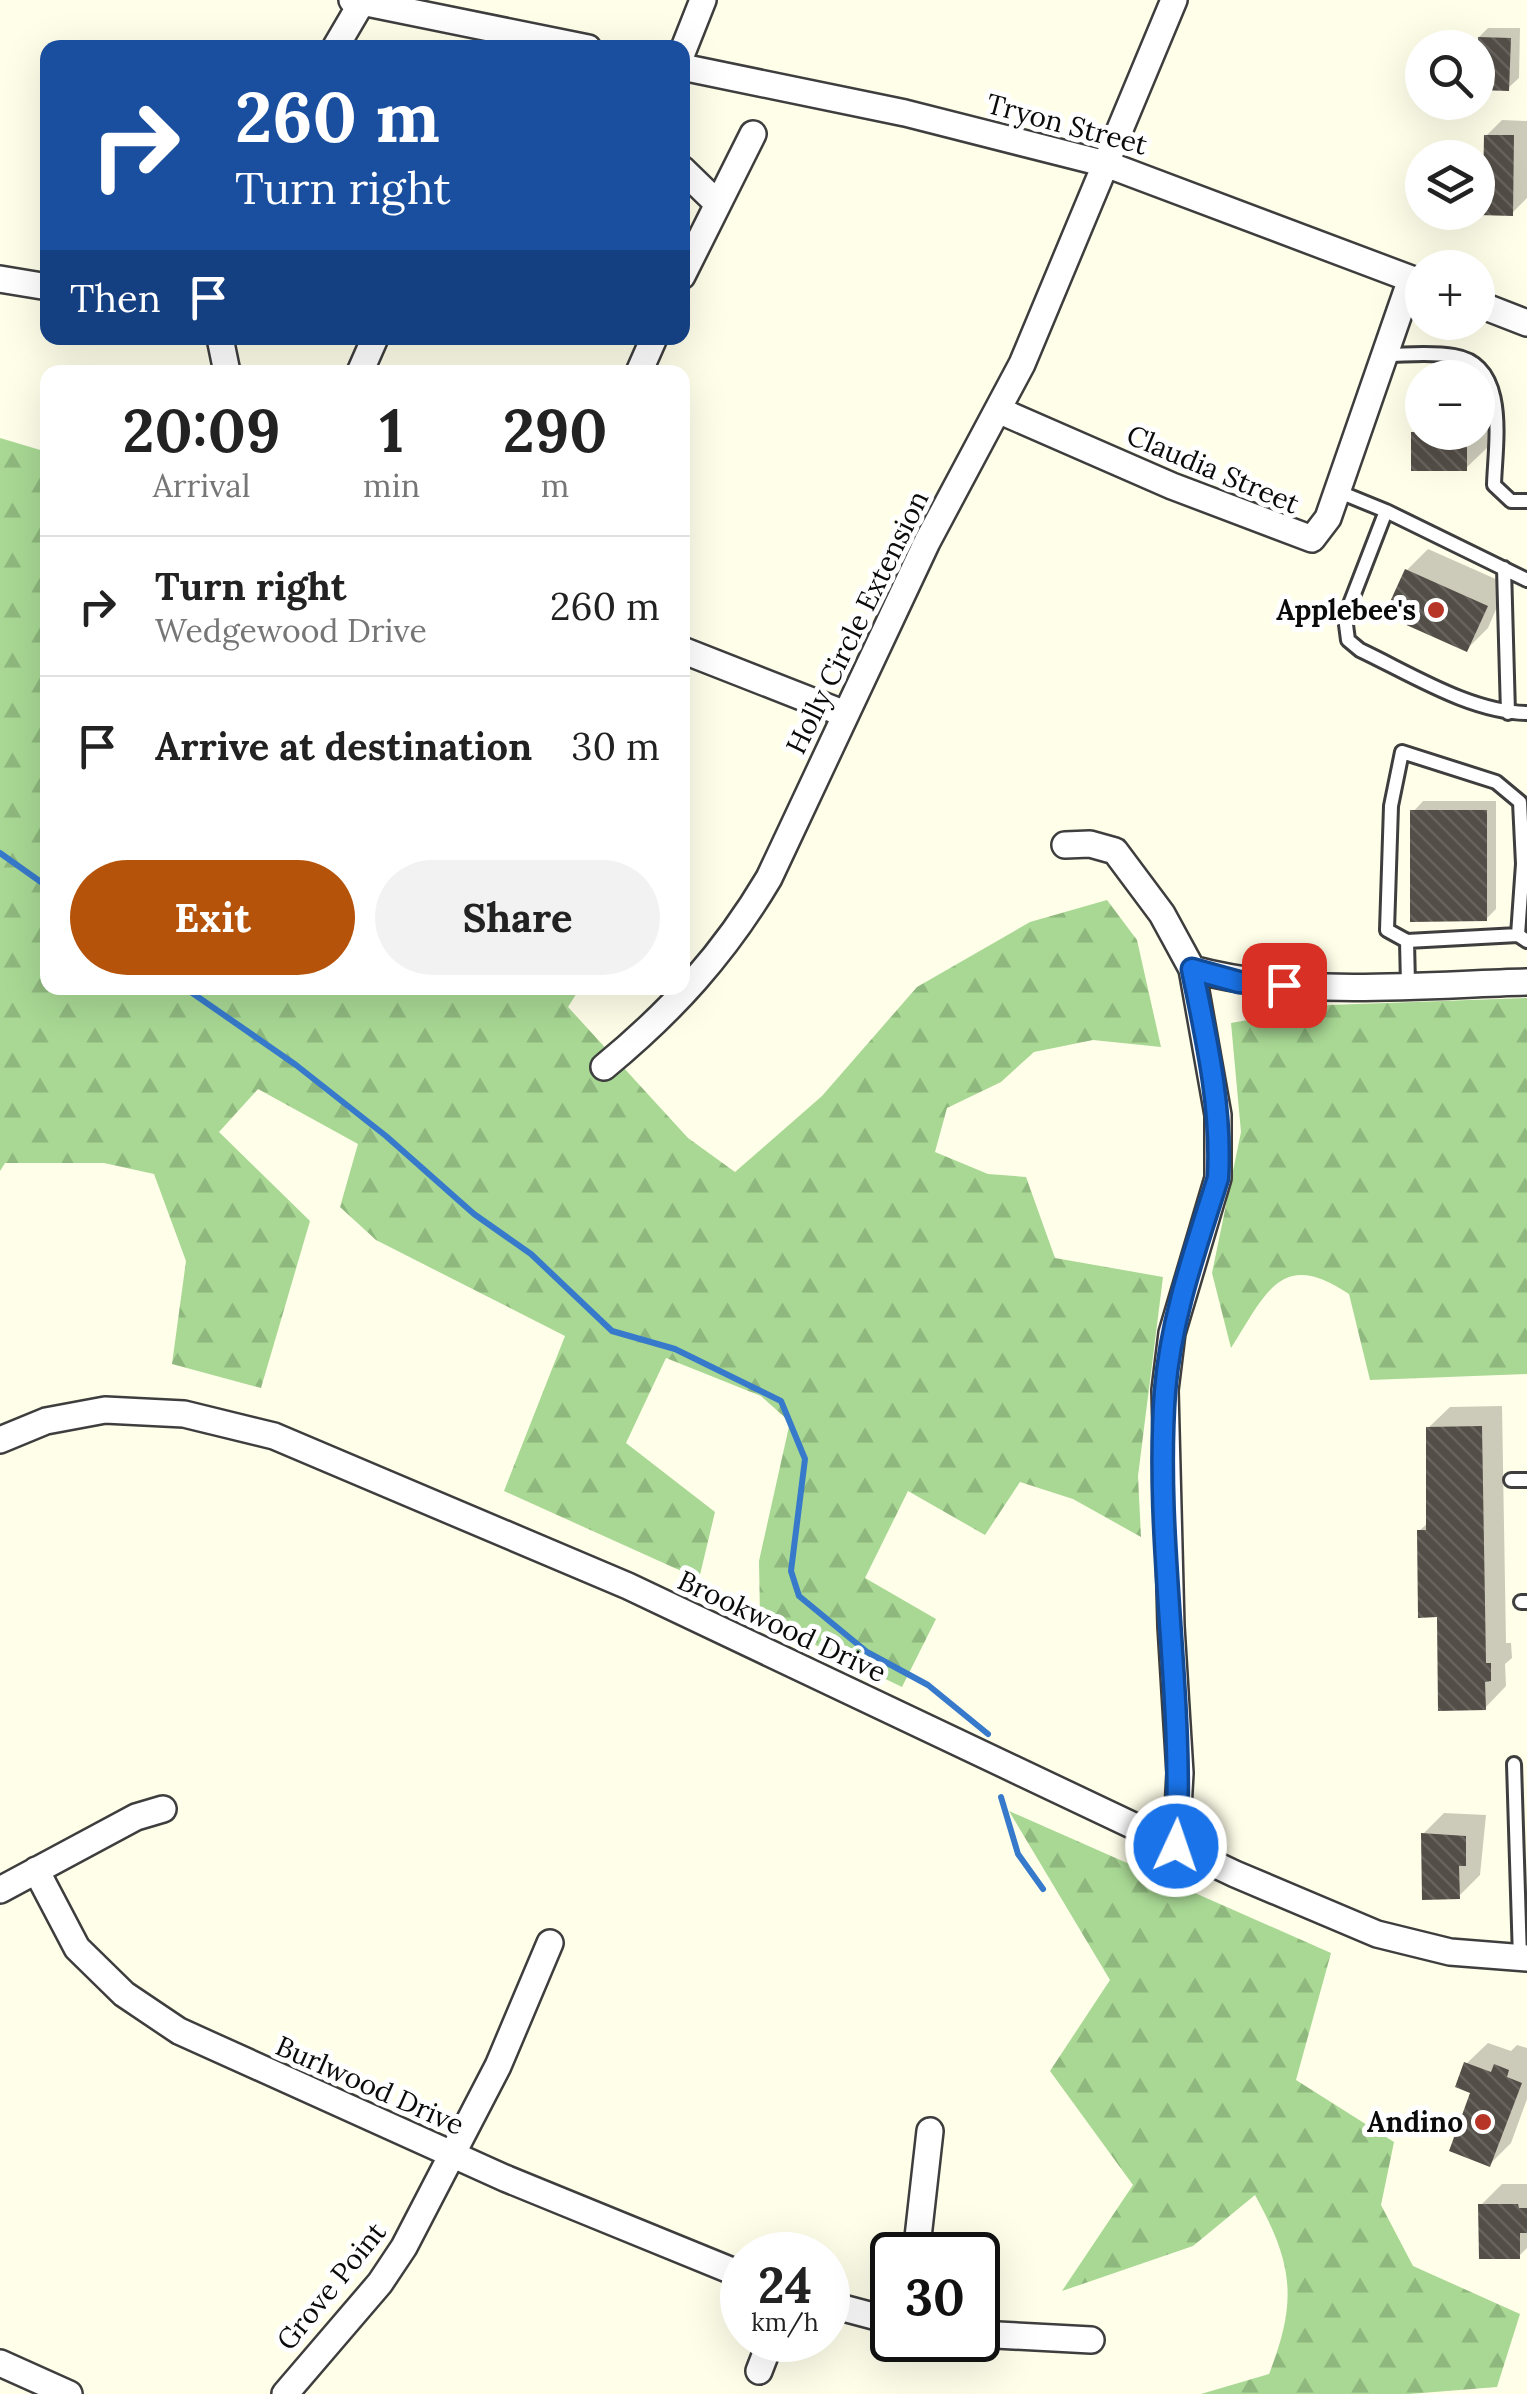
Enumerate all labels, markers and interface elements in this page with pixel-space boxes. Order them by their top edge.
map controls [1405,30,1495,450]
button: search [1405,30,1495,120]
text: 260 m [235,72,440,161]
icon: right [70,80,200,210]
street label: Tryon Street [983,85,1151,163]
button: layers [1405,140,1495,230]
text: Turn right [235,159,451,216]
button: + [1405,250,1495,340]
icon: arrive [181,270,236,325]
text: Then [70,274,161,322]
button: − [1405,360,1495,450]
text: 20:09 [123,392,280,468]
text: 1 [379,392,404,468]
text: 290 [503,392,607,468]
street label: Claudia Street [1121,416,1305,522]
text: Arrival [153,465,250,506]
text: min [363,465,420,506]
text: m [541,465,569,506]
street label: Holly Circle Extension [778,484,936,760]
text: Turn right [155,562,346,610]
icon: right [70,579,125,634]
text: 260 m [550,582,660,630]
place label: Applebee's [1276,592,1416,628]
marker: Applebee's [1425,599,1447,621]
text: Wedgewood Drive [155,610,427,651]
icon: arrive [70,719,125,774]
text: Arrive at destination [155,722,532,770]
text: 30 m [571,722,660,770]
button: Exit [70,860,355,975]
button: Share [375,860,660,975]
pin [1242,943,1327,1028]
icon: arrive [1257,958,1312,1013]
street label: Brookwood Drive [672,1562,892,1690]
position arrow [1124,1794,1228,1898]
street label: Burlwood Drive [270,2027,470,2143]
place label: Andino [1367,2104,1463,2140]
marker: Andino [1472,2111,1494,2133]
street label: Grove Point [268,2215,394,2357]
speed limit sign: 30 [870,2232,1000,2362]
text: 24 [758,2253,812,2317]
text: km/h [751,2306,819,2338]

